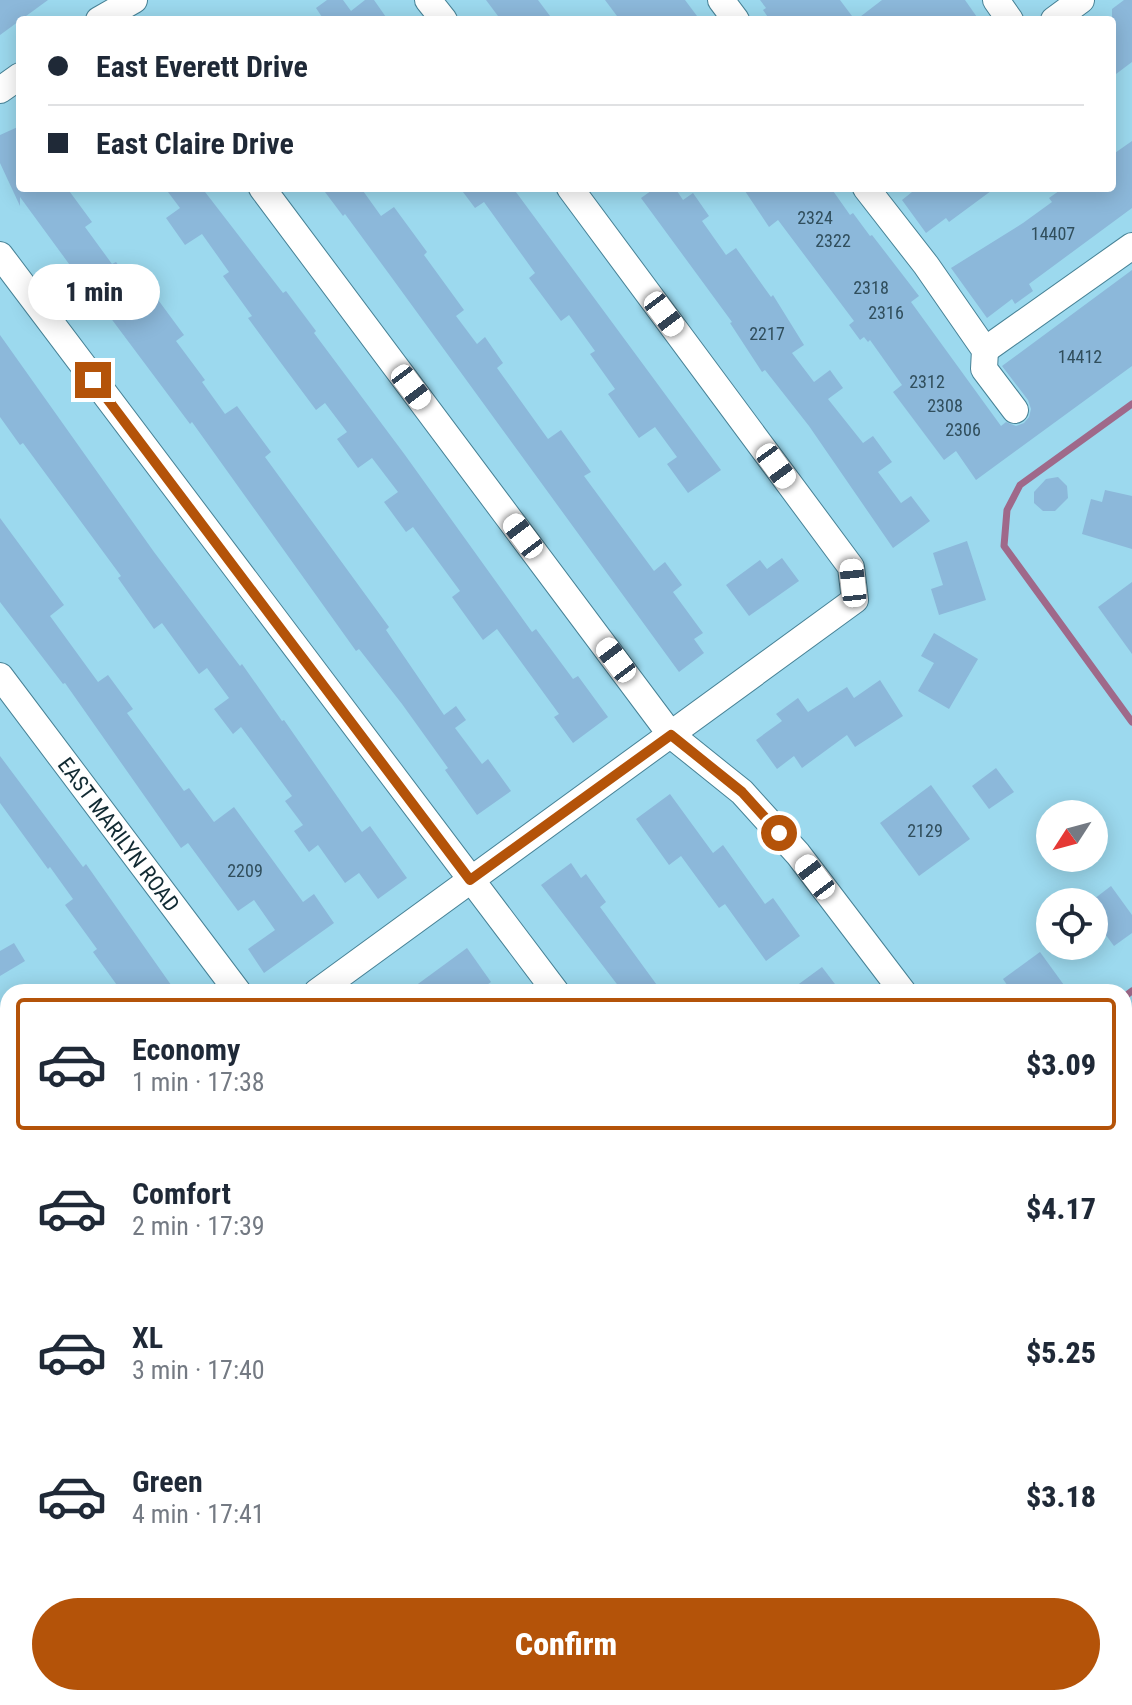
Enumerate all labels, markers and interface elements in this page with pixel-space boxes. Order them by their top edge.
text: East Everett Drive [96,49,308,84]
text: East Claire Drive [96,126,294,161]
house number: 2324 [797,207,833,228]
house number: 14407 [1031,223,1075,244]
house number: 2322 [815,230,851,251]
callout: 1 min [27,264,159,320]
text: 1 min [65,277,123,307]
house number: 2318 [853,277,889,298]
car [640,288,688,340]
house number: 2316 [868,302,904,323]
house number: 2217 [749,323,785,344]
house number: 14412 [1058,346,1102,367]
car [387,361,435,413]
route end [75,362,111,398]
house number: 2312 [909,371,945,392]
house number: 2308 [927,395,963,416]
house number: 2306 [945,419,981,440]
car [752,440,800,492]
car [499,510,547,562]
car [839,558,867,608]
car [592,634,640,686]
street label: EAST MARILYN ROAD [53,753,185,916]
north arrow [1036,800,1108,872]
map controls [1036,800,1108,960]
route start [761,815,797,851]
house number: 2129 [907,820,943,841]
car [791,851,839,903]
house number: 2209 [227,860,263,881]
button: locate [1036,888,1108,960]
icon: car [36,1028,108,1100]
text: Economy [132,1032,240,1067]
text: $3.09 [1026,1047,1096,1082]
text: 1 min · 17:38 [132,1067,265,1097]
icon: car [36,1172,108,1244]
text: Comfort [132,1176,231,1211]
text: $4.17 [1026,1191,1096,1226]
text: 2 min · 17:39 [132,1211,265,1241]
icon: car [36,1316,108,1388]
text: XL [132,1320,163,1355]
text: $5.25 [1026,1335,1096,1370]
text: 3 min · 17:40 [132,1355,265,1385]
icon: car [36,1460,108,1532]
text: Green [132,1464,203,1499]
text: $3.18 [1026,1479,1096,1514]
text: 4 min · 17:41 [132,1499,265,1529]
button: Confirm [32,1598,1100,1690]

